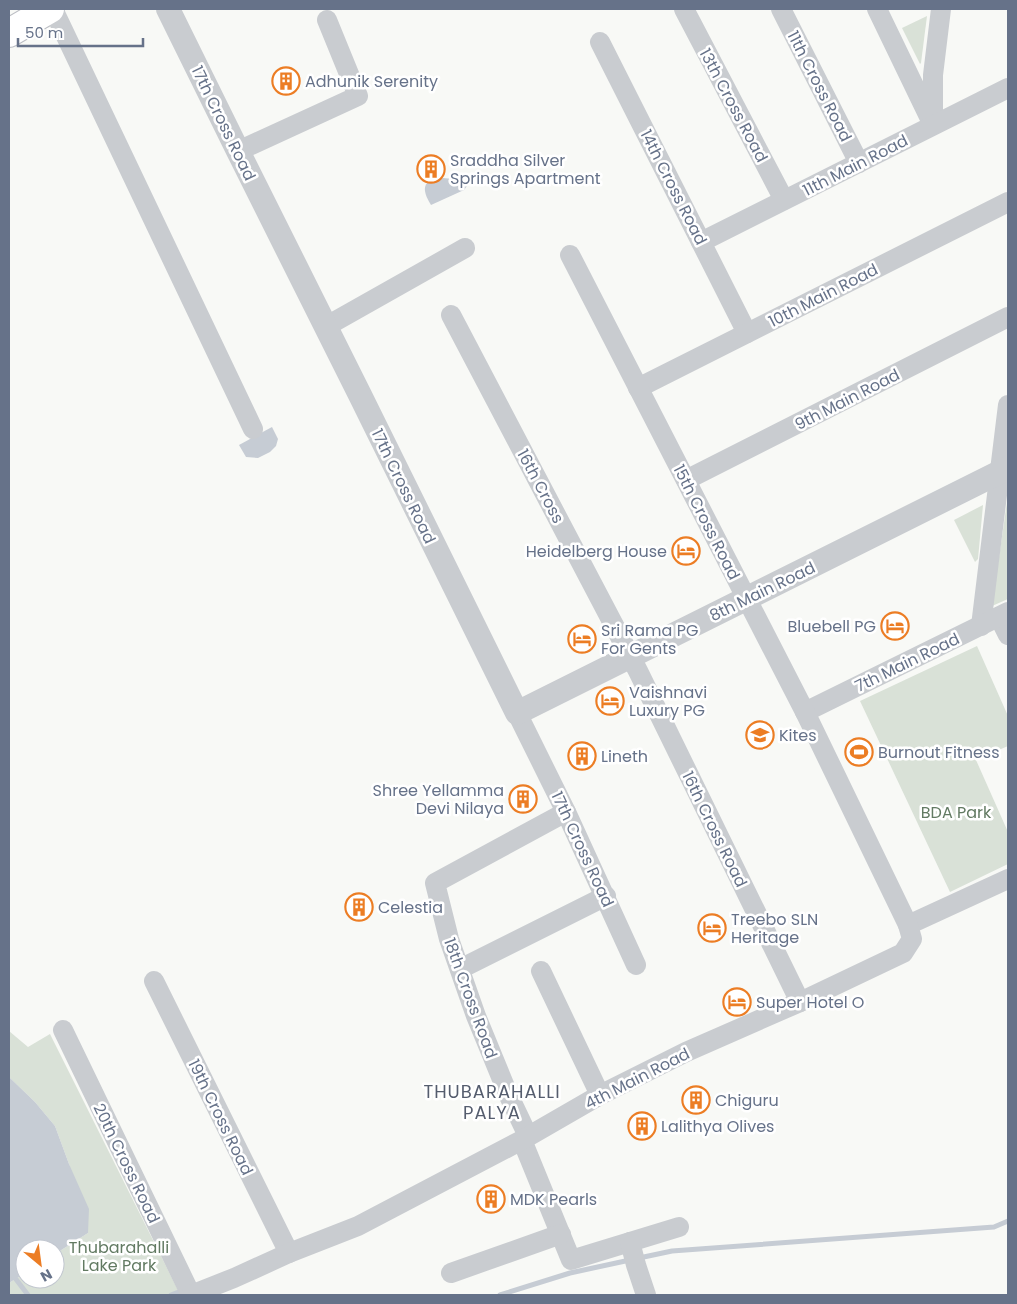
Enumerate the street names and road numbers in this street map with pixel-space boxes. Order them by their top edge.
street label: 11th Cross Road [782,27,857,146]
street label: 13th Cross Road [694,44,773,166]
street label: 17th Cross Road [186,62,261,185]
street label: 14th Cross Road [635,126,713,249]
street label: 11th Main Road [799,129,912,202]
street label: 10th Main Road [764,258,882,333]
street label: 9th Main Road [791,363,904,436]
street label: 17th Cross Road [366,425,441,548]
street label: 16th Cross [511,445,570,527]
street label: 15th Cross Road [668,461,746,584]
street label: 8th Main Road [705,556,819,627]
street label: 7th Main Road [851,627,963,698]
street label: 16th Cross Road [676,767,753,891]
street label: 17th Cross Road [546,788,619,911]
street label: 18th Cross Road [438,935,503,1062]
street label: 4th Main Road [581,1042,694,1115]
street label: 19th Cross Road [182,1055,259,1179]
street label: 20th Cross Road [88,1099,166,1227]

